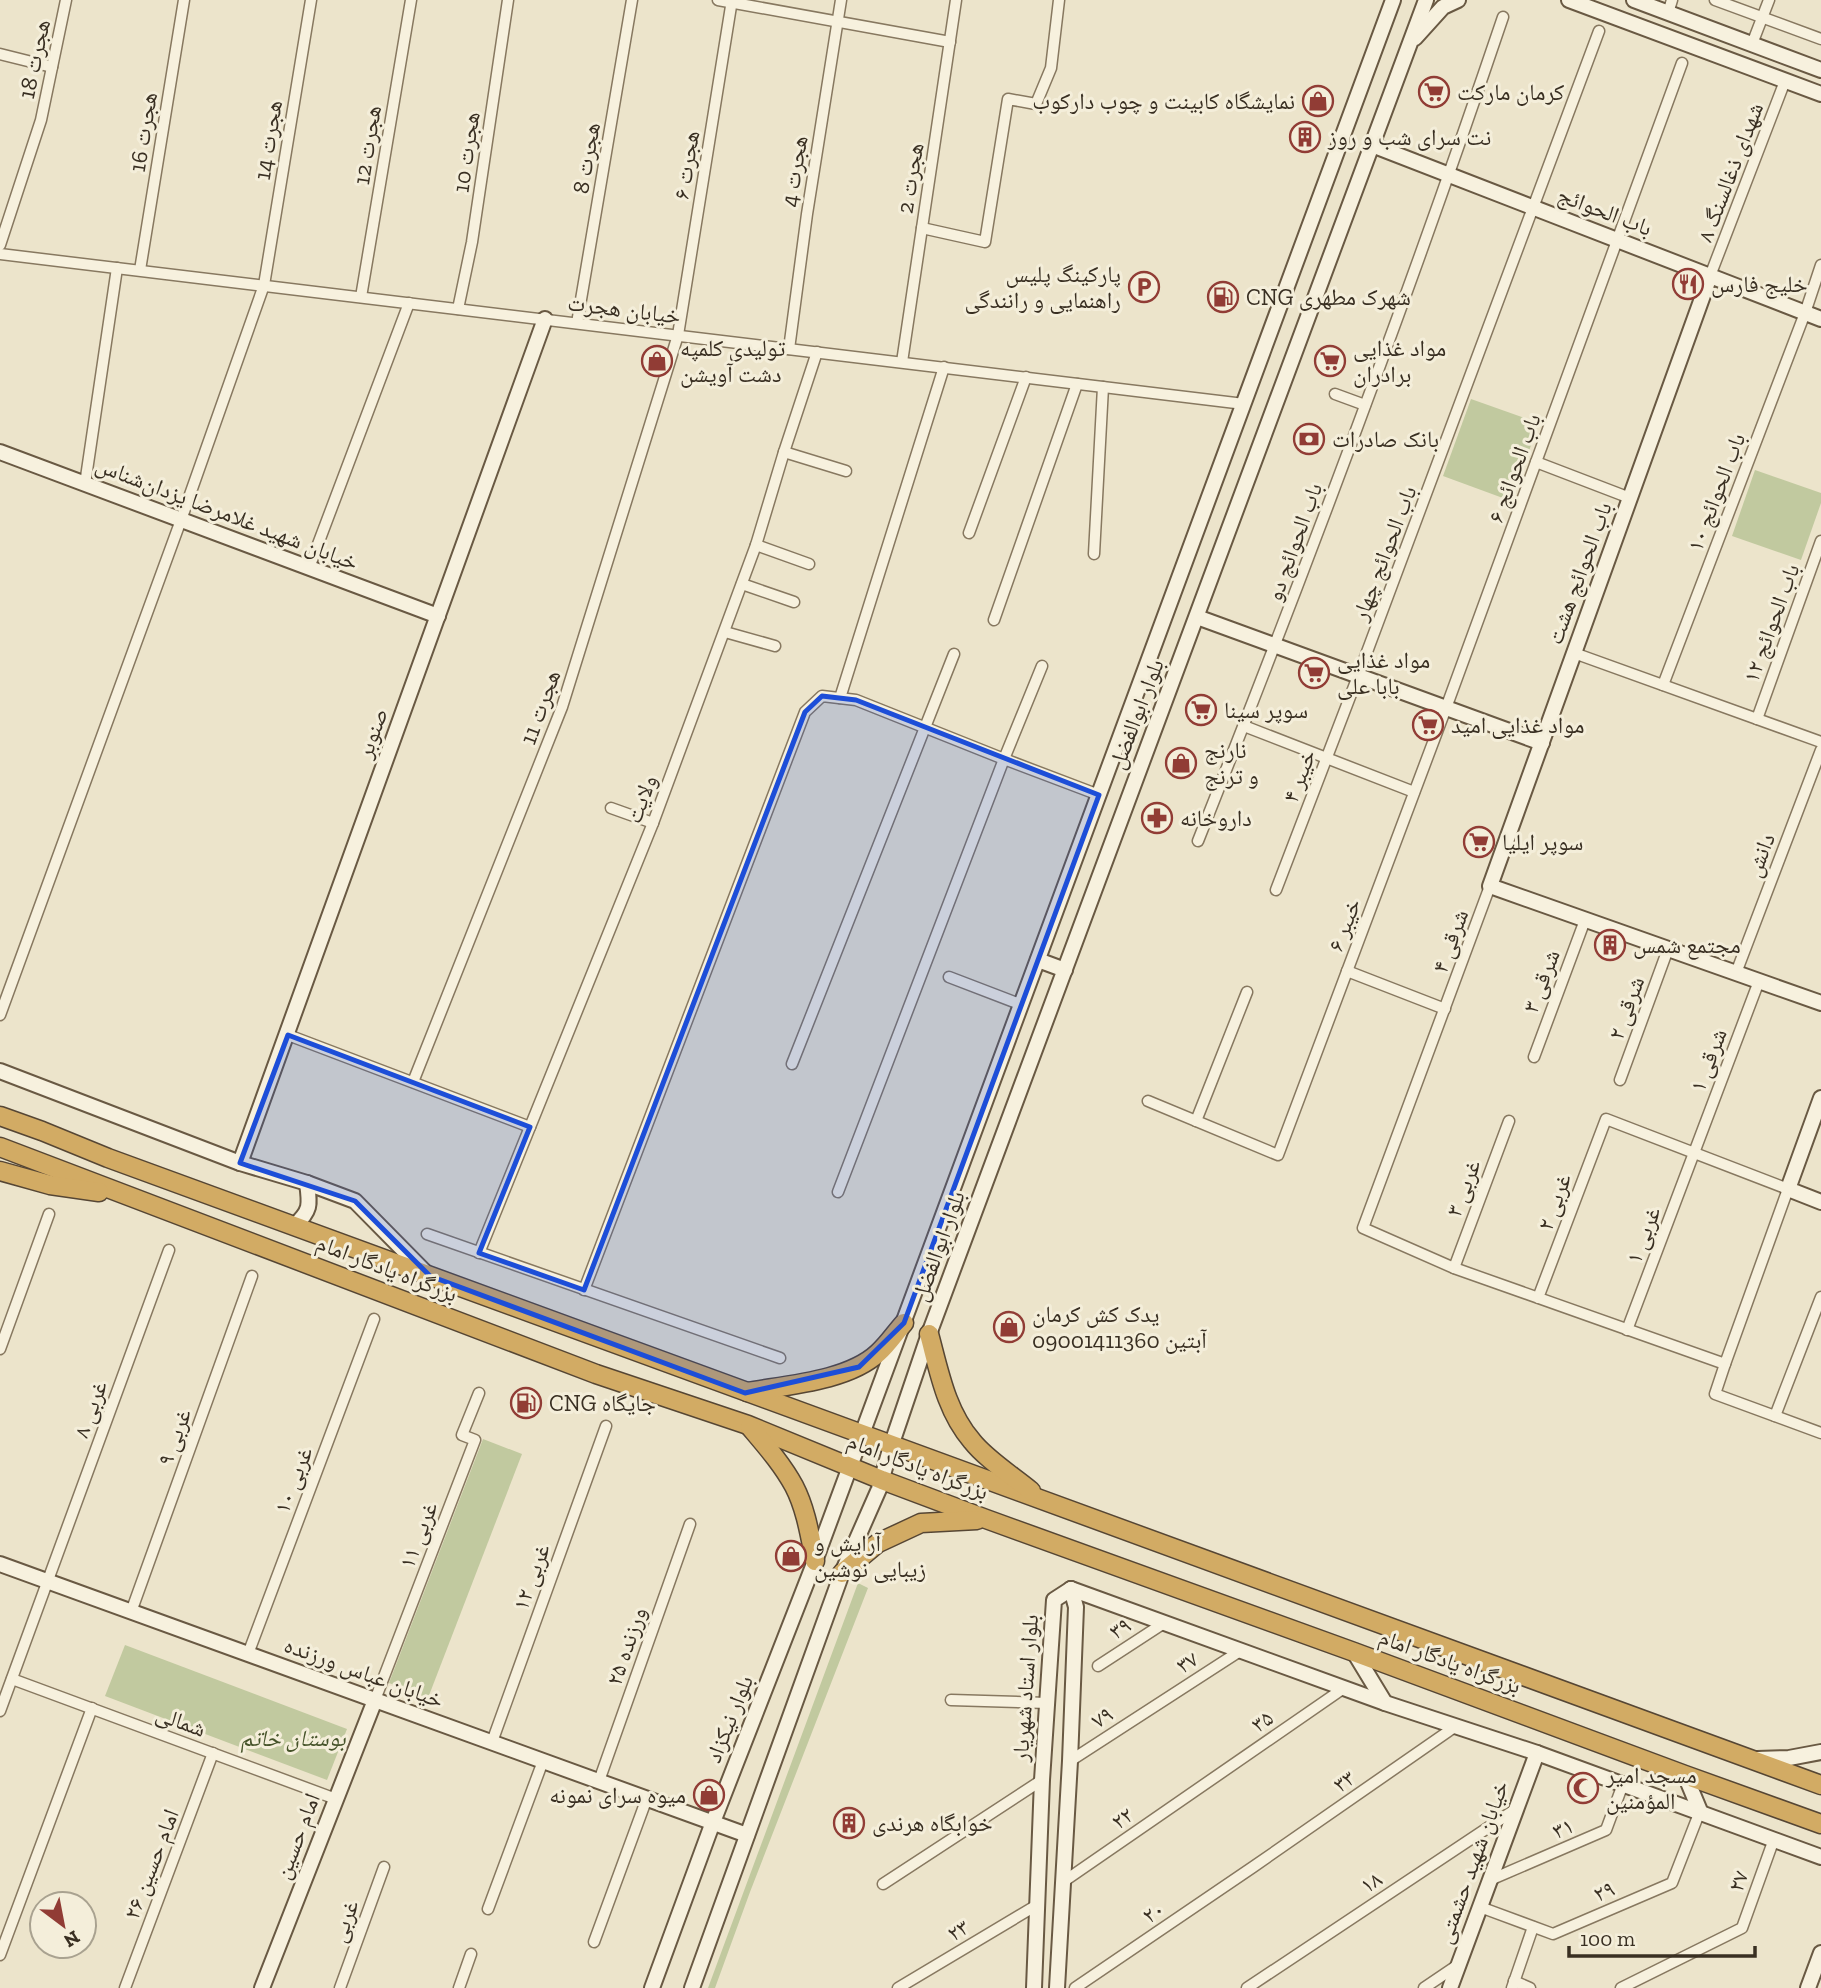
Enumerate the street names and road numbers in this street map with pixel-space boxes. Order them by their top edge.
street label: هجرت 18 [12,17,56,101]
street label: هجرت 16 [123,90,163,174]
street label: هجرت 14 [248,98,288,182]
street label: شهدای ذغالسنگ ۸ [1691,98,1769,246]
street label: هجرت 12 [347,103,387,187]
street label: هجرت 10 [446,110,486,194]
street label: هجرت 8 [566,120,606,196]
street label: هجرت ۶ [667,128,705,202]
street label: هجرت 4 [775,133,813,209]
street label: هجرت 2 [891,141,929,215]
street label: باب الحوائج [1554,180,1656,243]
street label: خیابان هجرت [566,288,682,330]
street label: باب الحوائج ۶ [1481,410,1548,527]
street label: باب الحوائج ۱۰ [1681,429,1752,556]
street label: خیابان شهید غلامرضا یزدان‌شناس [92,450,362,576]
street label: باب الحوائج دو [1260,479,1329,605]
street label: باب الحوائج چهار [1345,482,1423,626]
street label: باب الحوائج هشت [1540,498,1619,648]
street label: باب الحوائج ۱۲ [1737,560,1806,687]
street label: بلوار ابوالفضل [1102,655,1170,773]
street label: هجرت 11 [514,666,566,748]
street label: صنوبر [350,704,394,763]
street label: خیبر ۴ [1276,746,1322,806]
street label: ولایت [619,771,663,827]
street label: دانش [1739,829,1781,881]
street label: خیبر ۶ [1321,895,1367,955]
street label: ۴ شرقی [1426,905,1474,977]
street label: ۳ شرقی [1516,945,1566,1017]
street label: ۲ شرقی [1602,972,1650,1044]
street label: ۱ شرقی [1683,1024,1733,1096]
street label: ۳ غربی [1439,1155,1487,1220]
street label: ۲ غربی [1531,1169,1577,1234]
street label: بلوار ابوالفضل [905,1187,971,1305]
street label: ۱ غربی [1619,1202,1667,1267]
street label: بزرگراه یادگار امام [312,1228,462,1310]
street label: غربی ۸ [67,1376,113,1441]
street label: غربی ۹ [151,1404,197,1469]
street label: بزرگراه یادگار امام [843,1426,993,1508]
street label: غربی ۱۰ [268,1442,319,1517]
street label: غربی ۱۱ [393,1497,444,1572]
street label: غربی ۱۲ [506,1539,556,1614]
street label: ورزنده ۲۵ [600,1603,652,1689]
street label: ۳۹ [1104,1611,1136,1645]
street label: بلوار استاد شهریار [1006,1613,1044,1764]
street label: بزرگراه یادگار امام [1374,1622,1525,1702]
street label: خیابان عباس ورزنده [281,1630,447,1714]
street label: ۳۷ [1171,1645,1203,1679]
street label: بلوار نیکزاد [699,1671,759,1767]
street label: شمالی [152,1699,210,1743]
street label: ۷۹ [1086,1700,1118,1734]
street label: ۳۵ [1246,1704,1278,1738]
street label: ۳۳ [1328,1764,1360,1798]
street label: خیابان شهید حشمتی [1430,1777,1514,1947]
street label: امام حسین [268,1789,328,1884]
street label: ۲۲ [1106,1801,1138,1835]
street label: امام حسین ۲۶ [117,1805,187,1924]
street label: ۳۱ [1548,1811,1578,1845]
street label: ۱۸ [1355,1865,1387,1899]
street label: ۲۷ [1721,1867,1755,1895]
street label: ۲۹ [1589,1874,1619,1908]
street label: ۲۰ [1137,1895,1169,1929]
street label: غربی [323,1896,365,1946]
street label: ۲۳ [942,1913,974,1947]

